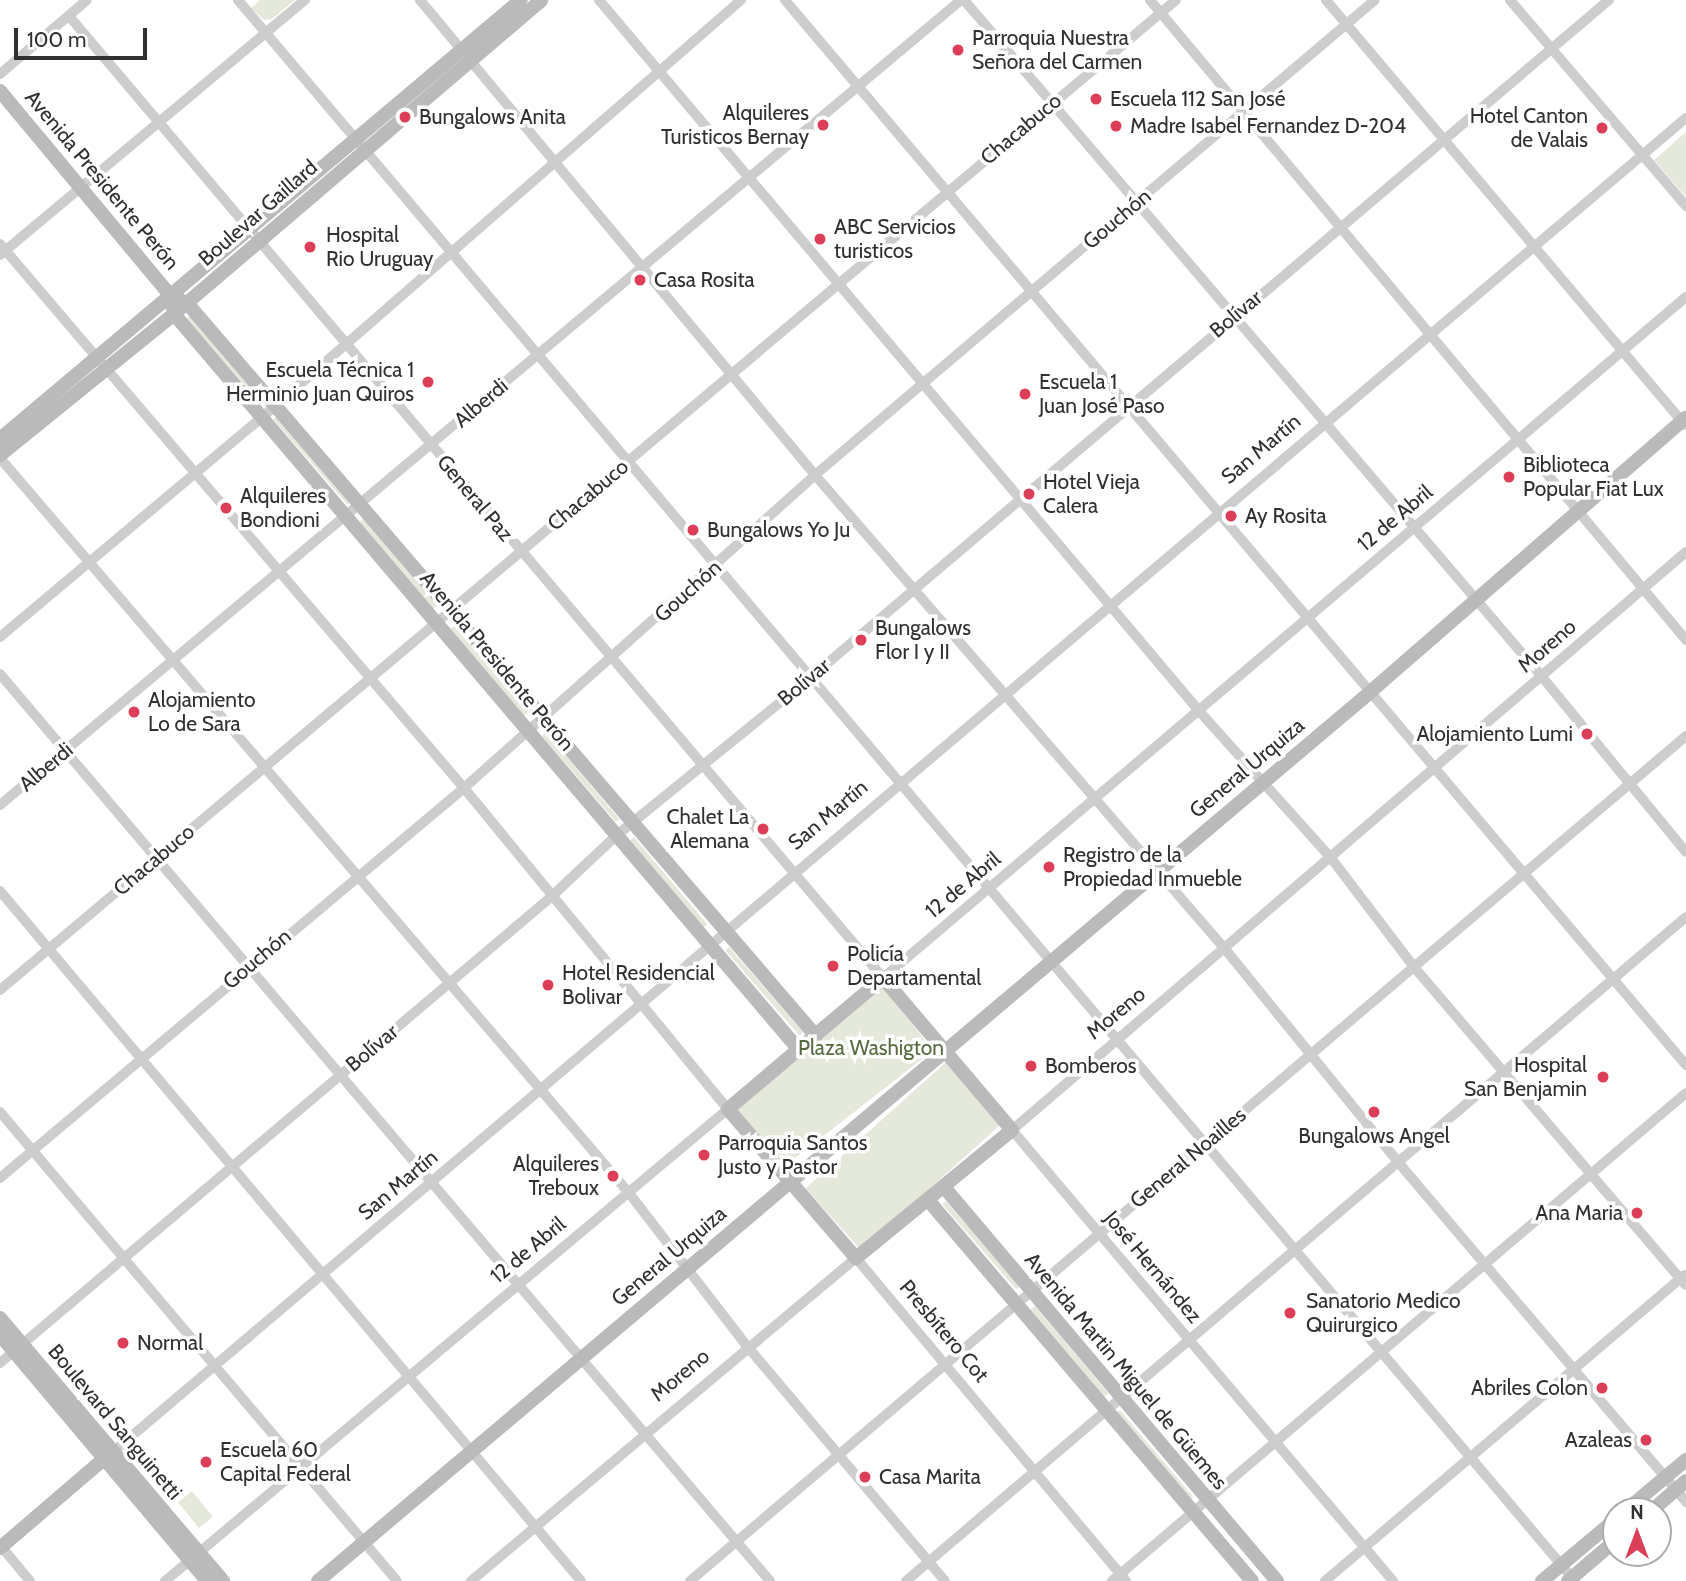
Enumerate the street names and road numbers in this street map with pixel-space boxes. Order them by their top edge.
street label: Avenida Presidente Perón [20,85,184,275]
street label: Chacabuco [976,88,1066,170]
street label: Boulevar Gaillard [194,155,322,271]
street label: Gouchón [1078,183,1156,255]
street label: Bolívar [1205,285,1267,343]
street label: Alberdi [449,373,513,433]
street label: San Martín [1216,409,1306,489]
street label: General Paz [432,450,518,546]
street label: Chacabuco [543,454,633,536]
street label: 12 de Abril [1352,479,1438,557]
street label: Gouchón [650,555,726,627]
street label: Avenida Presidente Perón [415,566,579,756]
street label: Moreno [1513,614,1581,678]
street label: Bolívar [773,653,835,711]
street label: General Urquiza [1185,713,1309,823]
street label: Alberdi [14,737,78,797]
street label: San Martín [783,775,873,855]
street label: Chacabuco [109,819,199,901]
street label: 12 de Abril [920,846,1006,924]
street label: Gouchón [218,923,296,995]
street label: Moreno [1082,981,1150,1045]
street label: Bolívar [341,1019,403,1077]
street label: General Noailles [1125,1102,1251,1214]
street label: San Martín [353,1145,443,1225]
street label: General Urquiza [607,1201,731,1311]
street label: José Hernández [1099,1206,1207,1328]
street label: 12 de Abril [485,1211,571,1289]
street label: Avenida Martin Miguel de Güemes [1020,1248,1232,1494]
street label: Presbítero Cot [894,1275,994,1387]
street label: Boulevard Sanguinetti [43,1339,187,1505]
street label: Moreno [646,1343,714,1407]

